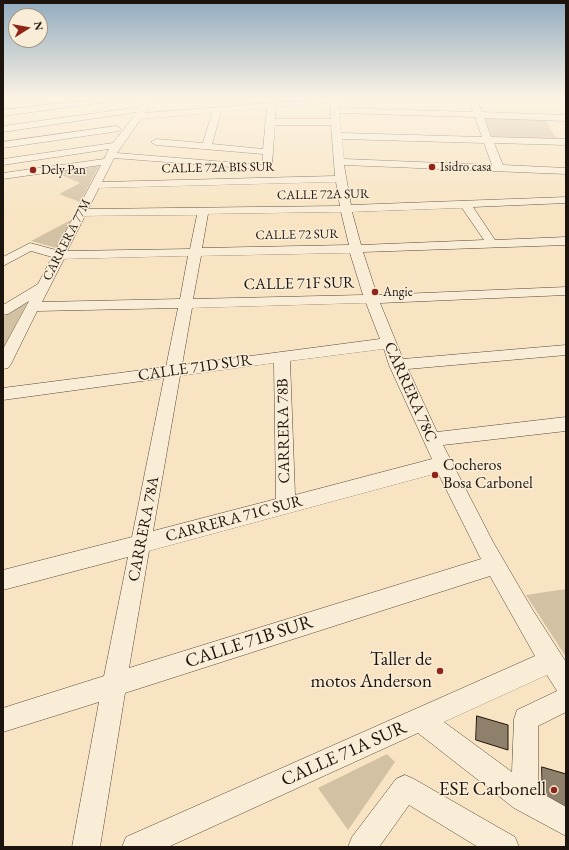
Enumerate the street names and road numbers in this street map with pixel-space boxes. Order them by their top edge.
street label: CALLE 72A BIS SUR [161,159,275,177]
street label: CALLE 72A SUR [277,186,369,204]
street label: CARRERA 77M [40,197,94,283]
street label: CALLE 72 SUR [255,226,339,244]
street label: CALLE 71F SUR [243,273,355,295]
street label: CARRERA 78C [379,339,441,445]
street label: CALLE 71D SUR [137,351,253,385]
street label: CARRERA 78B [273,378,295,484]
street label: CARRERA 78A [124,475,164,583]
street label: CARRERA 71C SUR [163,491,305,547]
street label: CALLE 71B SUR [182,611,316,673]
street label: CALLE 71A SUR [278,716,410,792]

